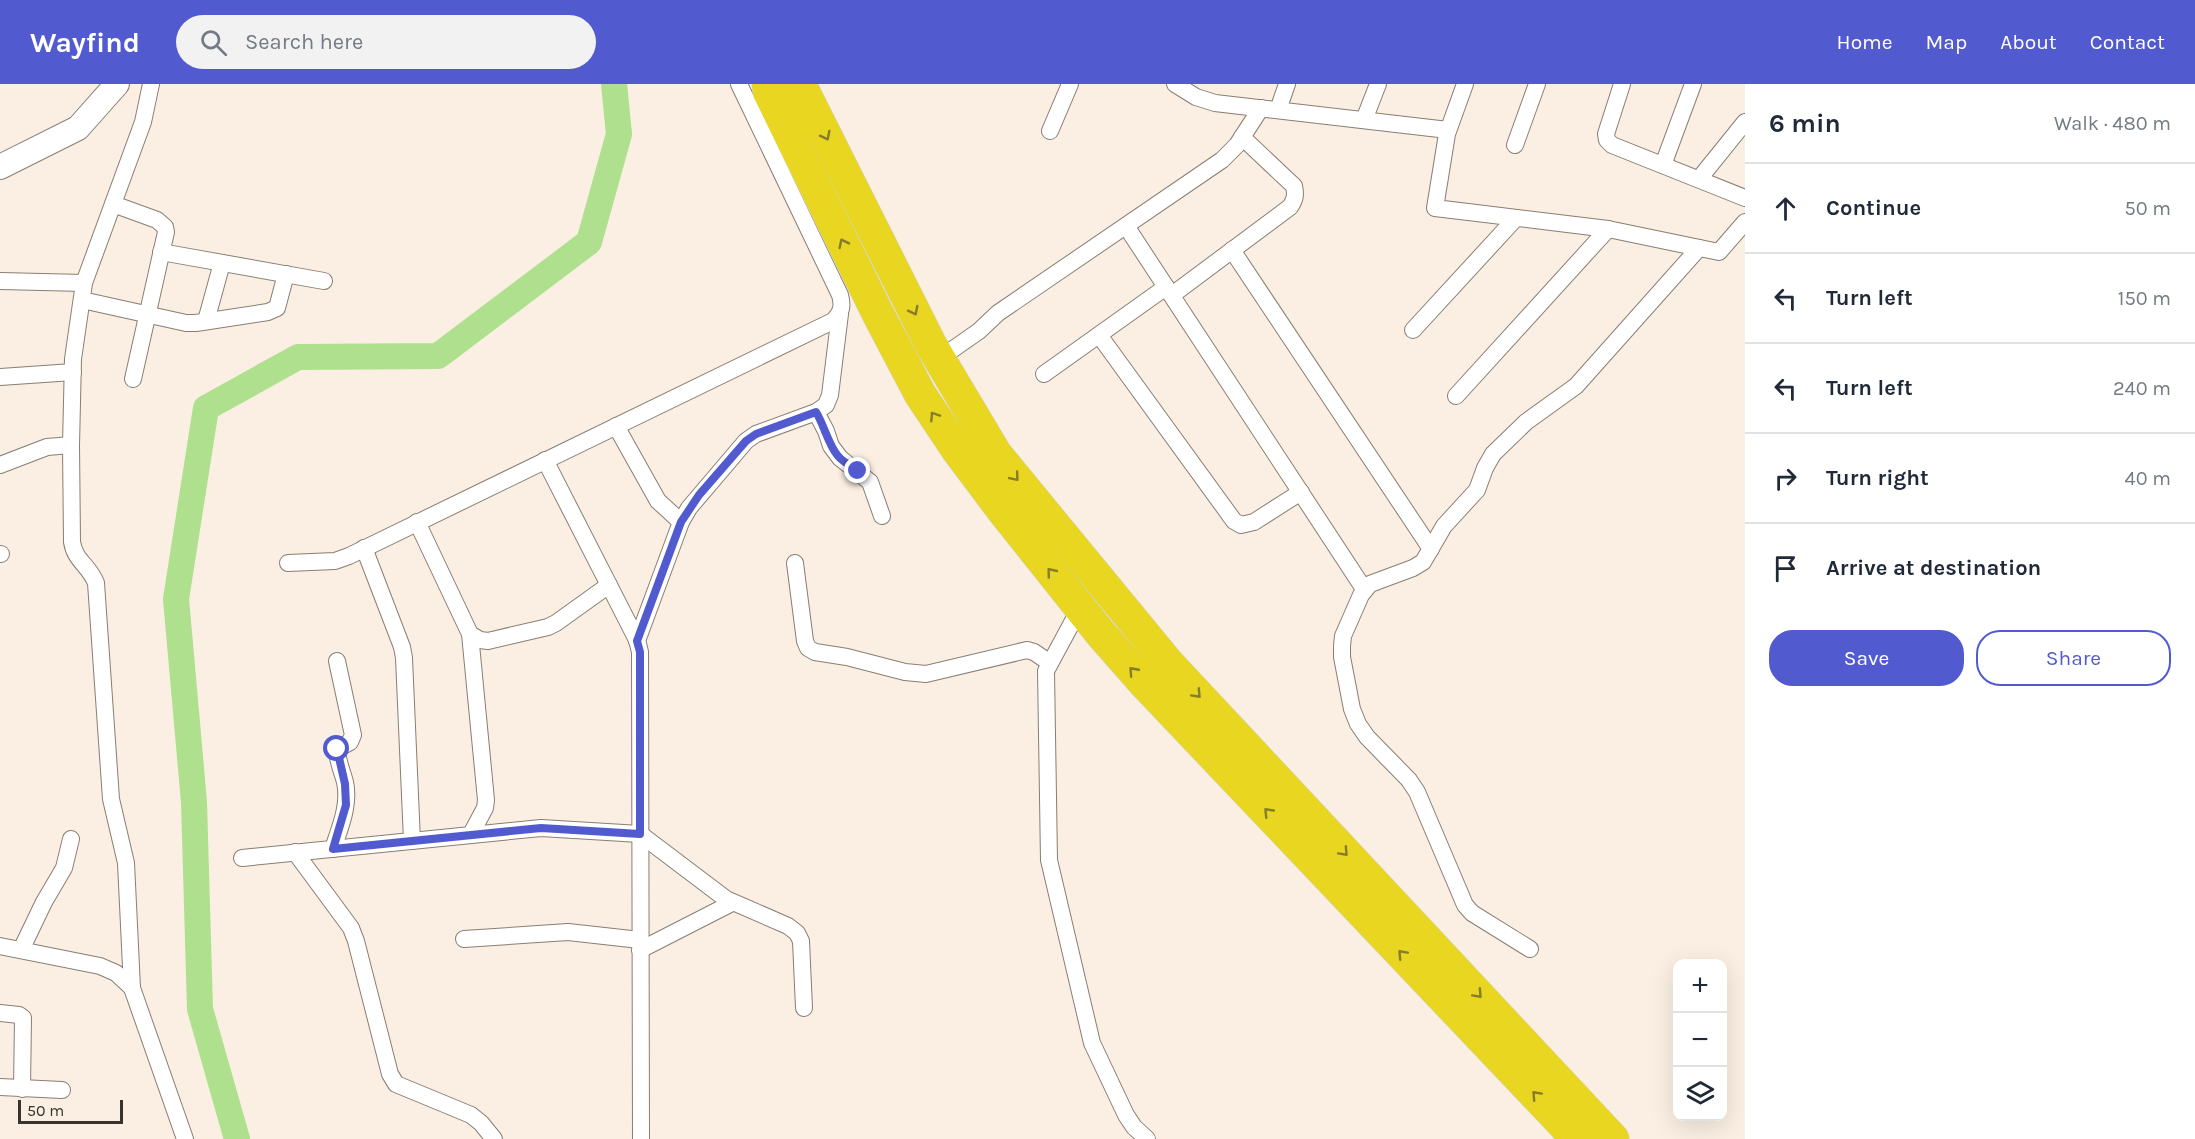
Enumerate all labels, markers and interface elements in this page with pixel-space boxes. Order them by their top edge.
search box [176,15,596,69]
text: Wayfind [30,26,140,59]
icon: search [197,26,230,59]
text: Search here [245,29,363,55]
text: Home [1837,30,1893,54]
text: Map [1926,30,1967,54]
text: About [2000,30,2057,54]
text: Contact [2090,30,2165,54]
text: 6 min [1769,108,1841,139]
text: Walk · 480 m [2054,112,2171,135]
one-way arrow [819,130,831,141]
icon: ahead [1769,192,1802,225]
text: Continue [1826,195,1921,221]
text: 50 m [2124,197,2171,220]
one-way arrow [839,239,851,250]
icon: left [1769,282,1802,315]
text: Turn left [1826,285,1913,311]
text: 150 m [2118,287,2171,310]
one-way arrow [907,304,918,315]
icon: left [1769,372,1802,405]
text: Turn left [1826,375,1913,401]
text: 240 m [2113,377,2171,400]
one-way arrow [930,412,942,422]
route end [844,457,870,483]
icon: right [1769,462,1802,495]
text: Turn right [1826,465,1929,491]
text: 40 m [2125,467,2171,490]
one-way arrow [1007,470,1018,481]
icon: arrive [1769,552,1802,585]
text: Arrive at destination [1826,555,2041,581]
one-way arrow [1048,568,1059,579]
button: Save [1769,630,1964,686]
button: Share [1976,630,2171,686]
one-way arrow [1129,667,1140,678]
one-way arrow [1190,687,1201,697]
route start [323,735,349,761]
one-way arrow [1264,809,1275,820]
one-way arrow [1337,844,1348,855]
one-way arrow [1398,950,1409,960]
map controls [1673,959,1727,1121]
button: + [1673,959,1727,1013]
one-way arrow [1470,987,1481,998]
button: − [1673,1013,1727,1067]
button: layers [1673,1067,1727,1121]
one-way arrow [1532,1092,1543,1102]
scale bar [18,1097,123,1124]
text: 50 m [27,1101,64,1120]

